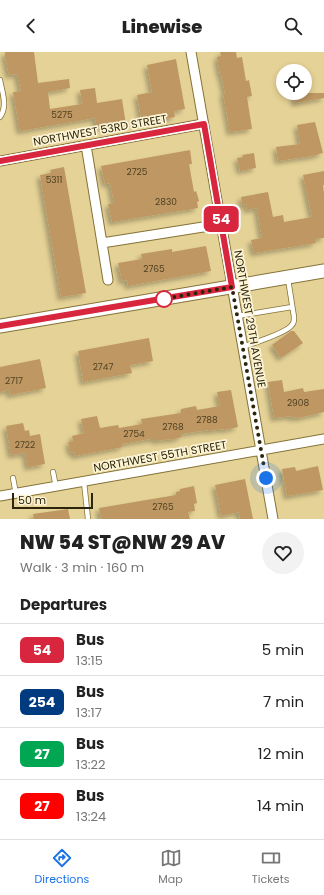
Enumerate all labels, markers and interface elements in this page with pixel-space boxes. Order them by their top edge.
text: Linewise [122,14,202,39]
icon: back [20,15,42,37]
icon: search [282,15,304,37]
map controls [276,64,312,100]
button: locate [276,64,312,100]
house number: 5275 [51,109,73,121]
street label: NORTHWEST 53RD STREET [32,110,168,150]
house number: 2725 [127,166,148,178]
house number: 5311 [46,174,62,186]
house number: 2830 [155,196,177,208]
line badge: 54 [203,206,239,232]
text: 54 [212,209,230,229]
street label: NORTHWEST 29TH AVENUE [230,249,270,389]
house number: 2765 [143,263,165,275]
unlabelled marker [155,290,173,308]
house number: 2747 [93,361,113,373]
house number: 2717 [5,375,23,387]
house number: 2908 [287,397,309,409]
house number: 2788 [196,414,218,426]
house number: 2768 [162,421,184,433]
house number: 2754 [123,428,145,440]
street label: NORTHWEST 55TH STREET [92,436,228,476]
house number: 2722 [15,439,35,451]
your location [256,468,276,488]
scale bar [12,491,93,510]
text: 50 m [18,492,46,508]
house number: 2765 [152,501,174,513]
text: NW 54 ST@NW 29 AV [20,529,225,556]
button: heart [262,532,304,574]
text: Walk · 3 min · 160 m [20,558,144,577]
text: Departures [20,594,107,615]
text: Bus [76,629,104,650]
text: 5 min [262,639,304,660]
text: 54 [33,640,51,660]
text: 13:15 [76,651,103,670]
text: Bus [76,681,104,702]
text: 7 min [263,691,304,712]
text: 254 [29,692,55,712]
text: 13:17 [76,703,102,722]
text: Bus [76,733,104,754]
text: 12 min [258,743,304,764]
text: 27 [34,744,50,764]
text: 13:22 [76,755,106,774]
text: Bus [76,785,104,806]
text: 14 min [257,795,304,816]
text: 27 [34,796,50,816]
text: 13:24 [76,807,106,826]
tab: Directions [35,847,89,888]
tab: Map [158,847,183,888]
tab: Tickets [252,847,289,888]

